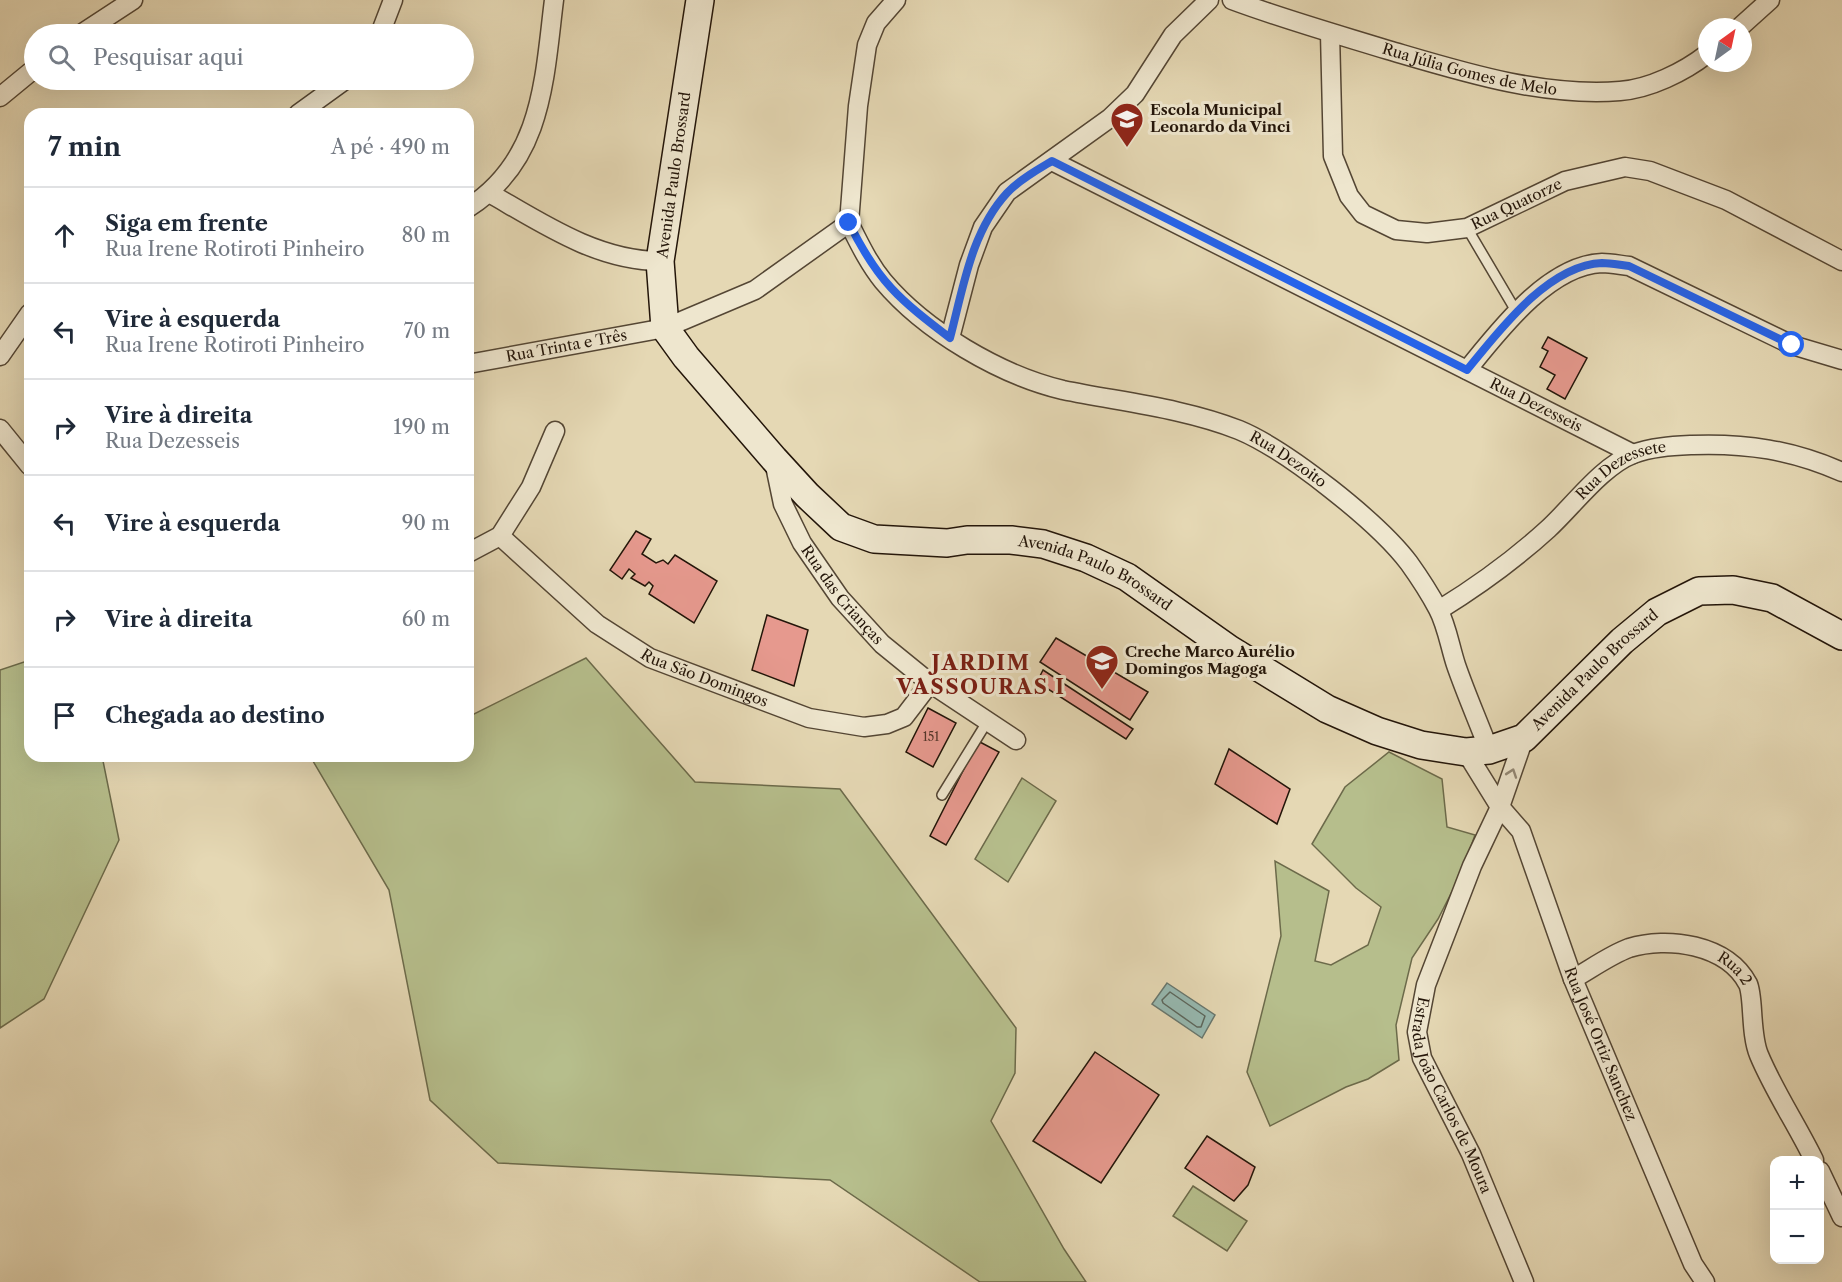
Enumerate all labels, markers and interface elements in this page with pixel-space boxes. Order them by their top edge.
north arrow [1698,18,1752,72]
search box [24,24,474,90]
street label: Rua Júlia Gomes de Melo [1380,39,1558,99]
icon: search [45,41,78,74]
text: Pesquisar aqui [93,44,243,71]
street label: Avenida Paulo Brossard [652,91,695,260]
place label: Escola Municipal Leonardo da Vinci [1150,100,1291,136]
school or university icon: Escola Municipal Leonardo da Vinci [1109,101,1145,148]
text: 7 min [48,131,121,163]
text: A pé · 490 m [331,135,450,159]
street label: Rua Quatorze [1468,174,1565,234]
route end [835,209,861,235]
text: Siga em frente [105,210,268,237]
icon: ahead [48,219,81,252]
text: 80 m [402,223,450,247]
text: Rua Irene Rotiroti Pinheiro [105,237,364,261]
text: Vire à esquerda [105,306,280,333]
icon: left [48,315,81,348]
text: 70 m [404,319,450,343]
street label: Rua Trinta e Três [504,325,628,366]
route start [1778,331,1804,357]
text: Rua Irene Rotiroti Pinheiro [105,333,364,357]
street label: Rua Dezesseis [1487,373,1586,436]
text: Vire à direita [105,402,252,429]
icon: right [48,411,81,444]
text: 190 m [393,415,450,439]
street label: Rua Dezoito [1247,427,1331,491]
text: Rua Dezesseis [105,429,240,453]
street label: Rua Dezessete [1571,437,1667,504]
icon: left [48,507,81,540]
text: Vire à esquerda [105,510,280,537]
text: 90 m [402,511,450,535]
street label: Avenida Paulo Brossard [1016,531,1176,615]
street label: Rua das Crianças [797,541,888,648]
icon: right [48,603,81,636]
street label: Avenida Paulo Brossard [1527,605,1662,735]
text: Vire à direita [105,606,252,633]
text: 60 m [402,607,450,631]
place label: Creche Marco Aurélio Domingos Magoga [1125,642,1295,678]
school or university icon: Creche Marco Aurélio Domingos Magoga [1084,643,1120,690]
street label: Rua São Domingos [637,645,771,711]
district label: JARDIM VASSOURAS I [895,650,1066,699]
icon: arrive [48,699,81,732]
text: Chegada ao destino [105,702,325,729]
house number: 151 [923,729,939,744]
one-way arrow [1505,768,1517,779]
street label: Rua 2 [1714,947,1756,988]
street label: Rua José Ortiz Sanchez [1561,964,1642,1124]
street label: Estrada João Carlos de Moura [1408,995,1496,1196]
map controls [1770,1156,1824,1264]
button: + [1770,1156,1824,1210]
button: − [1770,1210,1824,1264]

